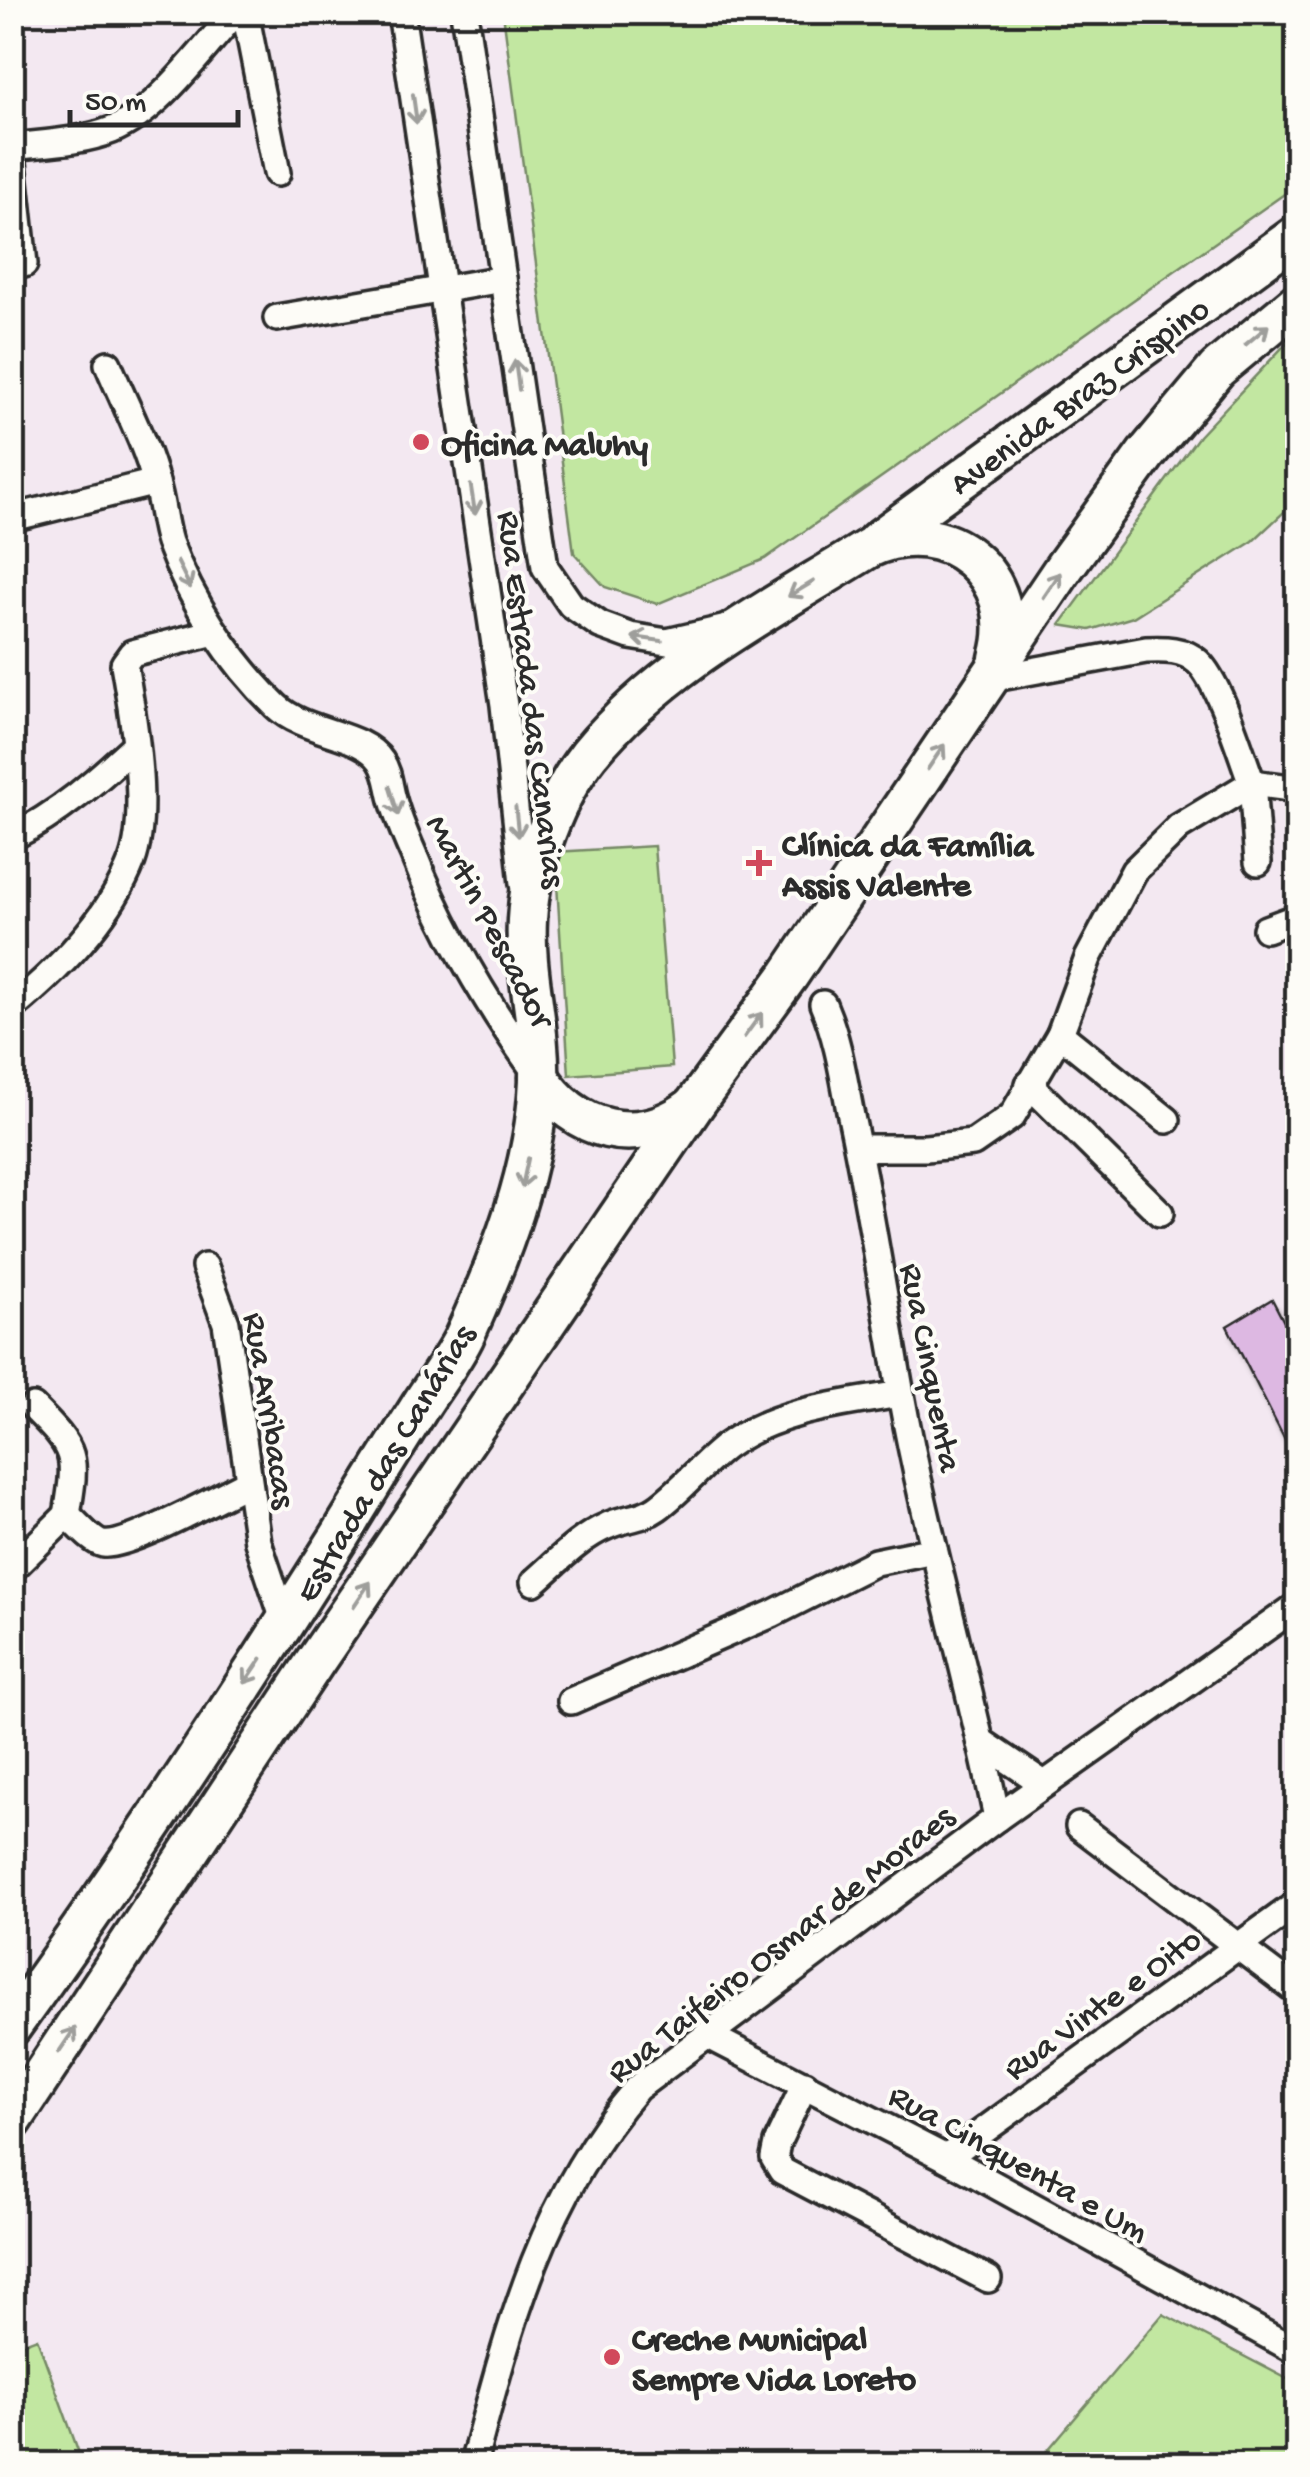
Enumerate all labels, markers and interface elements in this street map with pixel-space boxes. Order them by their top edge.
scale bar [70,65,238,127]
text: 50 m [85,87,146,122]
one-way arrow [406,92,424,125]
street label: Avenida Braz Crispino [943,290,1219,507]
one-way arrow [1244,324,1270,346]
one-way arrow [508,359,526,391]
place label: Oficina Maluhy [441,427,649,468]
marker: Oficina Maluhy [410,431,432,453]
one-way arrow [464,483,482,515]
street label: Rua Estrada das Canarias [485,509,572,892]
one-way arrow [176,559,195,589]
one-way arrow [1041,572,1062,599]
one-way arrow [787,579,816,599]
one-way arrow [631,629,664,647]
one-way arrow [925,743,946,771]
one-way arrow [387,785,405,817]
one-way arrow [507,805,526,837]
street label: Martin Pescador [414,809,562,1038]
place label: Clínica da Família Assis Valente [781,828,1034,909]
marker: Clínica da Família Assis Valente [746,850,772,876]
one-way arrow [742,1012,763,1039]
one-way arrow [514,1156,533,1188]
street label: Rua Cinquenta [887,1260,968,1477]
street label: Rua Arribacas [231,1310,302,1513]
street label: Estrada das Canárias [289,1318,487,1611]
one-way arrow [351,1580,372,1608]
one-way arrow [243,1657,264,1685]
street label: Rua Taifeiro Osmar de Moraes [601,1797,965,2095]
street label: Rua Vinte e Oito [997,1921,1211,2092]
one-way arrow [56,2027,77,2055]
street label: Rua Cinquenta e Um [880,2077,1155,2254]
place label: Creche Municipal Sempre Vida Loreto [632,2322,916,2403]
marker: Creche Municipal Sempre Vida Loreto [601,2346,623,2368]

